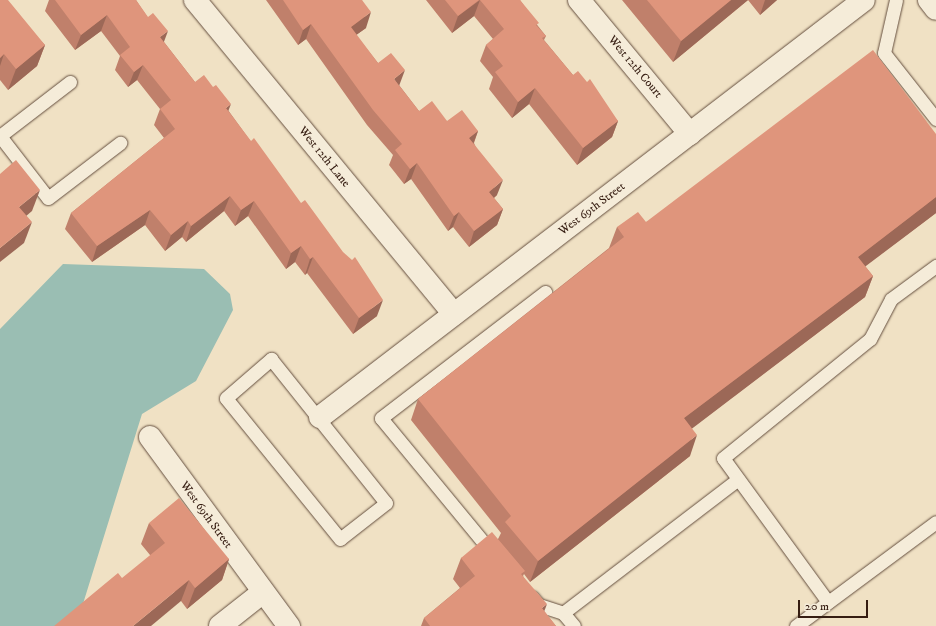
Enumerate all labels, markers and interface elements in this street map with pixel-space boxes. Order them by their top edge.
street label: West 12th Court [605,33,665,101]
street label: West 12th Lane [295,124,353,190]
street label: West 69th Street [556,179,628,239]
street label: West 69th Street [177,479,235,551]
scale bar [800,592,870,618]
text: 20 m [805,599,829,614]

